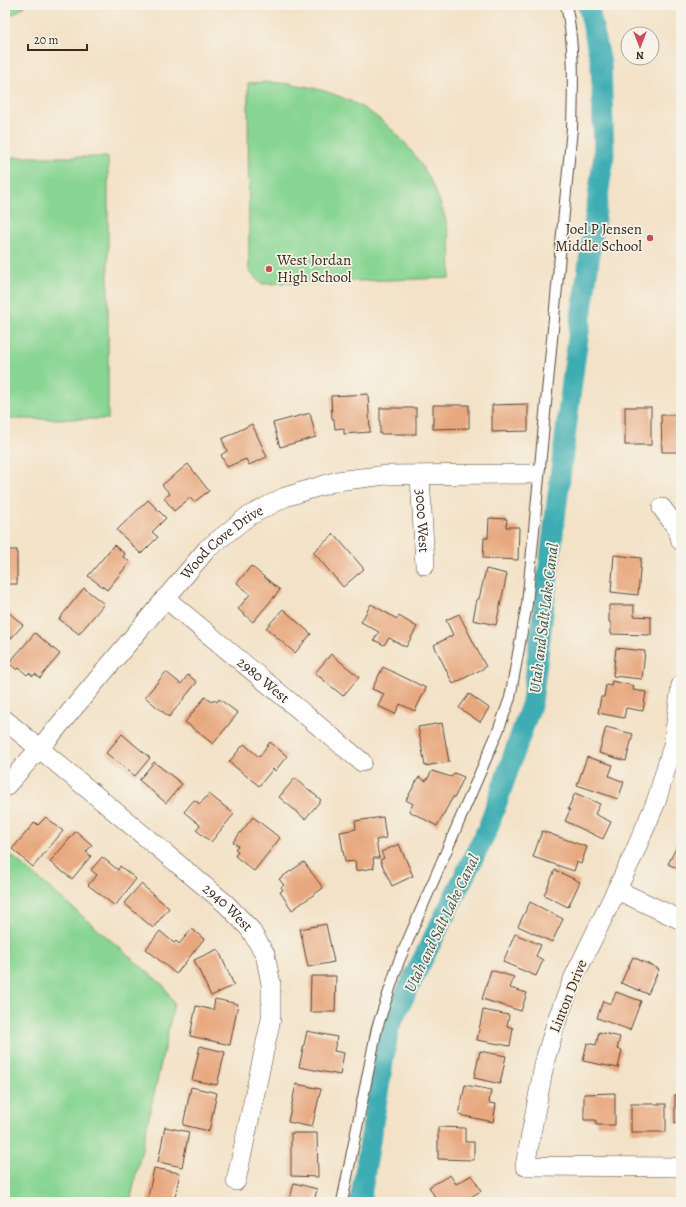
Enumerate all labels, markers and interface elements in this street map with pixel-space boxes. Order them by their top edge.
scale bar [28,26,87,52]
north arrow [620,26,660,66]
text: 20 m [34,32,58,48]
text: N [636,48,644,63]
place label: Joel P Jensen Middle School [555,219,642,256]
marker: Joel P Jensen Middle School [645,233,655,243]
place label: West Jordan High School [276,250,352,287]
marker: West Jordan High School [264,264,274,274]
street label: 3000 West [411,489,434,553]
street label: Wood Cove Drive [175,500,267,584]
water label: Utah and Salt Lake Canal [524,542,564,694]
street label: 2980 West [233,652,294,708]
water label: Utah and Salt Lake Canal [399,851,485,996]
street label: 2940 West [198,879,257,936]
street label: Linton Drive [544,956,592,1036]

